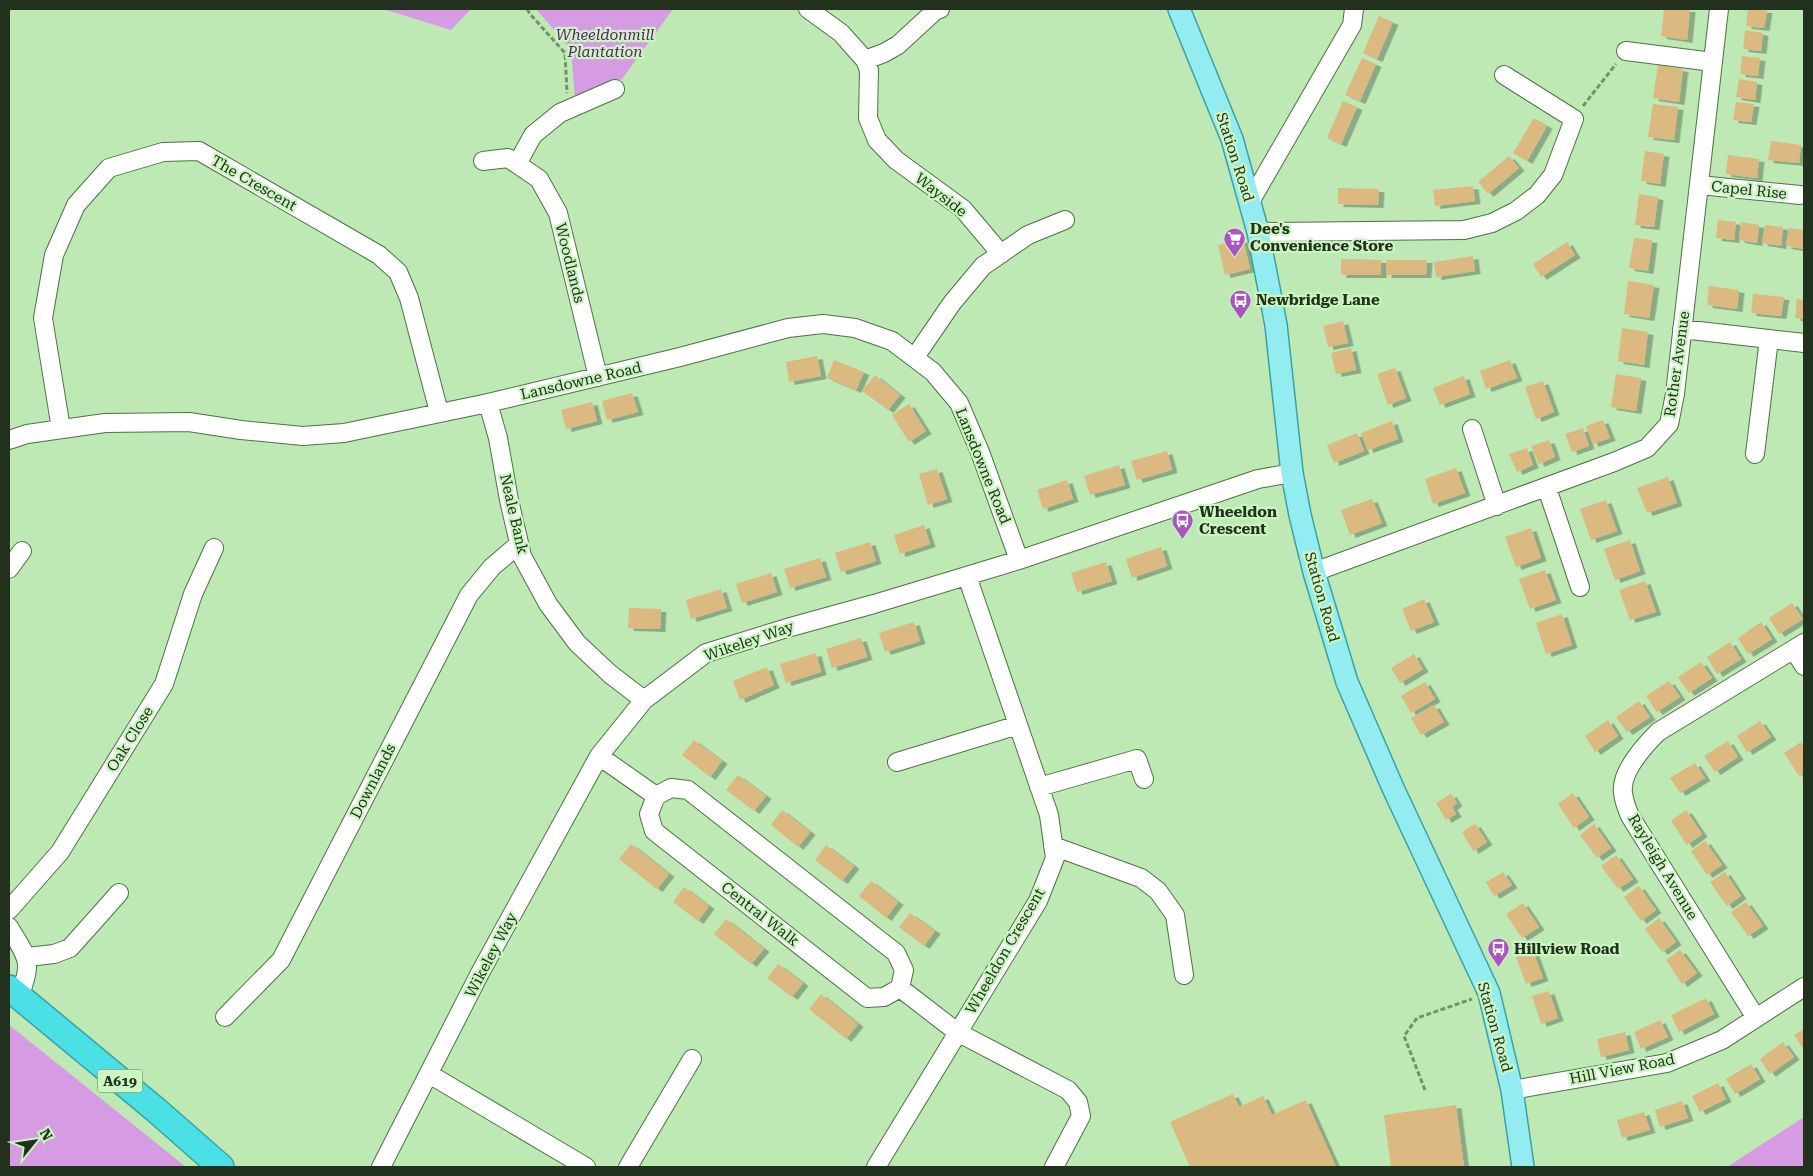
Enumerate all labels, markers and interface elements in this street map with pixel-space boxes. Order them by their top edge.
park label: Wheeldonmill Plantation [556,26,655,61]
street label: Station Road [1212,110,1258,204]
street label: The Crescent [208,151,300,215]
street label: Wayside [911,169,971,221]
street label: Capel Rise [1710,177,1788,203]
place label: Dee's Convenience Store [1250,220,1394,255]
street label: Woodlands [551,221,589,305]
supermarket icon: Dee's Convenience Store [1222,226,1246,257]
bus stop icon: Newbridge Lane [1228,288,1252,319]
place label: Newbridge Lane [1256,291,1380,309]
street label: Rother Avenue [1661,310,1693,418]
street label: Lansdowne Road [519,358,644,404]
street label: Lansdowne Road [951,405,1015,527]
street label: Neale Bank [496,472,532,556]
place label: Wheeldon Crescent [1199,503,1277,538]
bus stop icon: Wheeldon Crescent [1171,509,1195,540]
street label: Station Road [1301,550,1344,644]
street label: Wikeley Way [702,617,796,665]
street label: Oak Close [103,703,157,775]
street label: Downlands [346,741,400,821]
street label: Rayleigh Avenue [1624,811,1702,923]
street label: Central Walk [718,878,803,950]
street label: Wheeldon Crescent [962,884,1049,1017]
street label: Wikeley Way [461,909,521,1001]
bus stop icon: Hillview Road [1486,937,1510,968]
place label: Hillview Road [1514,940,1620,958]
street label: Station Road [1474,980,1517,1074]
street label: Hill View Road [1568,1050,1676,1088]
road number: A619 [98,1070,142,1092]
north arrow [10,1116,60,1166]
text: N [37,1126,56,1143]

